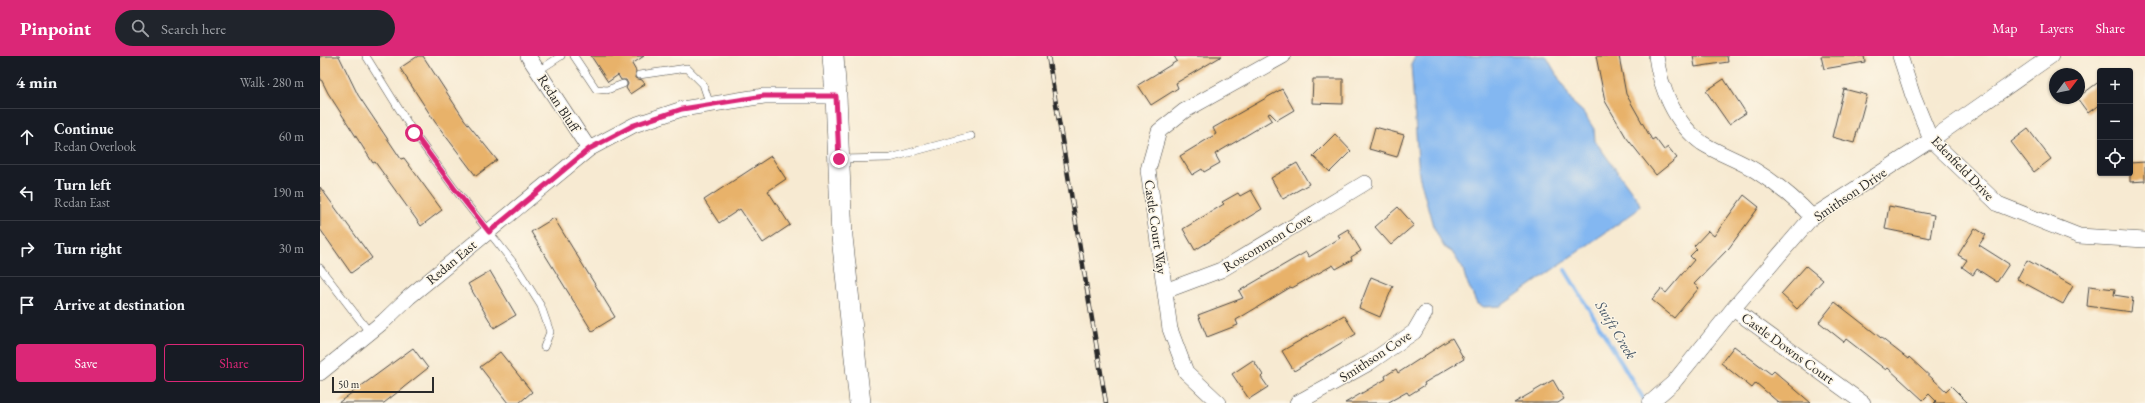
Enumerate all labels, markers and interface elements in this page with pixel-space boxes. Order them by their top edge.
search box [115,10,395,46]
text: Pinpoint [20,16,91,41]
icon: search [129,17,151,39]
text: Search here [161,19,226,38]
text: Map [1992,19,2017,37]
text: Layers [2039,19,2074,37]
text: Share [2096,19,2125,37]
north arrow [2049,68,2085,104]
map controls [2097,68,2133,176]
button: + [2097,68,2133,104]
text: 4 min [16,71,57,93]
street label: Redan Bluff [534,71,585,137]
text: Walk · 280 m [240,74,304,91]
button: − [2097,104,2133,140]
text: Continue [54,119,114,138]
route start [405,124,423,142]
icon: ahead [16,126,38,148]
text: 60 m [279,128,304,145]
street label: Edenfield Drive [1928,132,1999,205]
text: Redan Overlook [54,138,136,155]
button: locate [2097,140,2133,176]
route end [830,150,848,168]
street label: Smithson Drive [1810,163,1890,225]
text: Turn left [54,175,111,194]
street label: Castle Court Way [1140,179,1172,276]
icon: left [16,182,38,204]
text: 190 m [273,184,304,201]
text: Redan East [54,194,110,211]
street label: Roscommon Cove [1219,208,1315,276]
street label: Redan East [422,235,480,288]
icon: right [16,238,38,260]
text: Turn right [54,239,122,258]
text: 30 m [279,240,304,257]
icon: arrive [16,294,38,316]
text: Arrive at destination [54,295,185,314]
water label: Swift Creek [1591,296,1641,363]
street label: Castle Downs Court [1738,308,1839,388]
street label: Smithson Cove [1336,326,1415,386]
button: Save [16,344,156,382]
button: Share [164,344,304,382]
scale bar [332,375,434,394]
text: 50 m [338,377,359,391]

